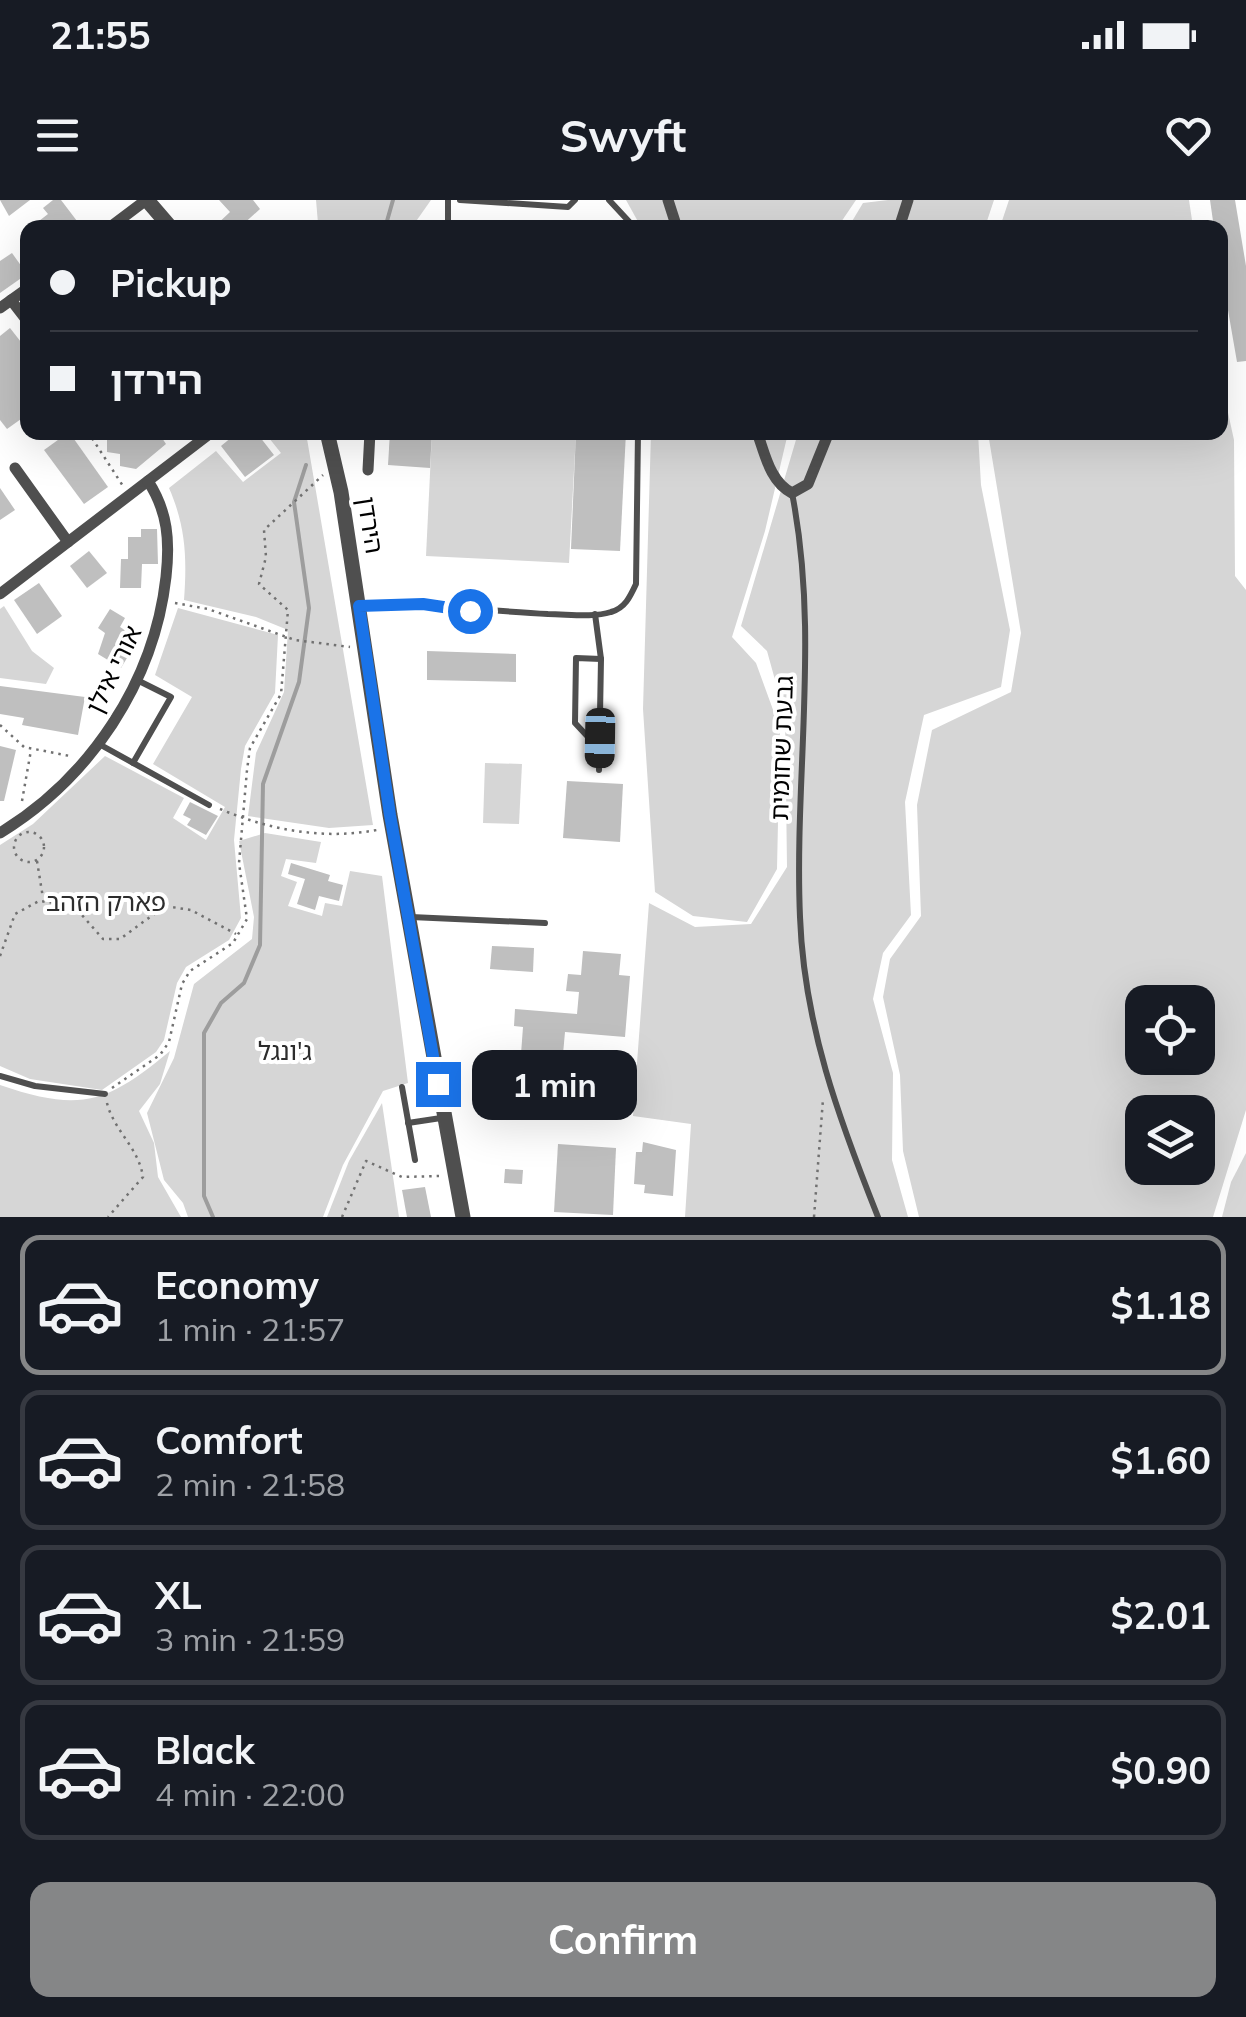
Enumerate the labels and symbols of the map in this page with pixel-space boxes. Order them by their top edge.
street label: הירדן [351,494,391,556]
route start [448,589,493,634]
street label: אורי אילן [78,620,148,718]
street label: גבעת שחומית [763,675,799,821]
car [584,708,616,768]
park label: פארק הזהב [46,886,166,917]
park label: ג'ונגל [258,1035,312,1066]
callout: 1 min [473,1049,638,1119]
route end [416,1062,461,1107]

